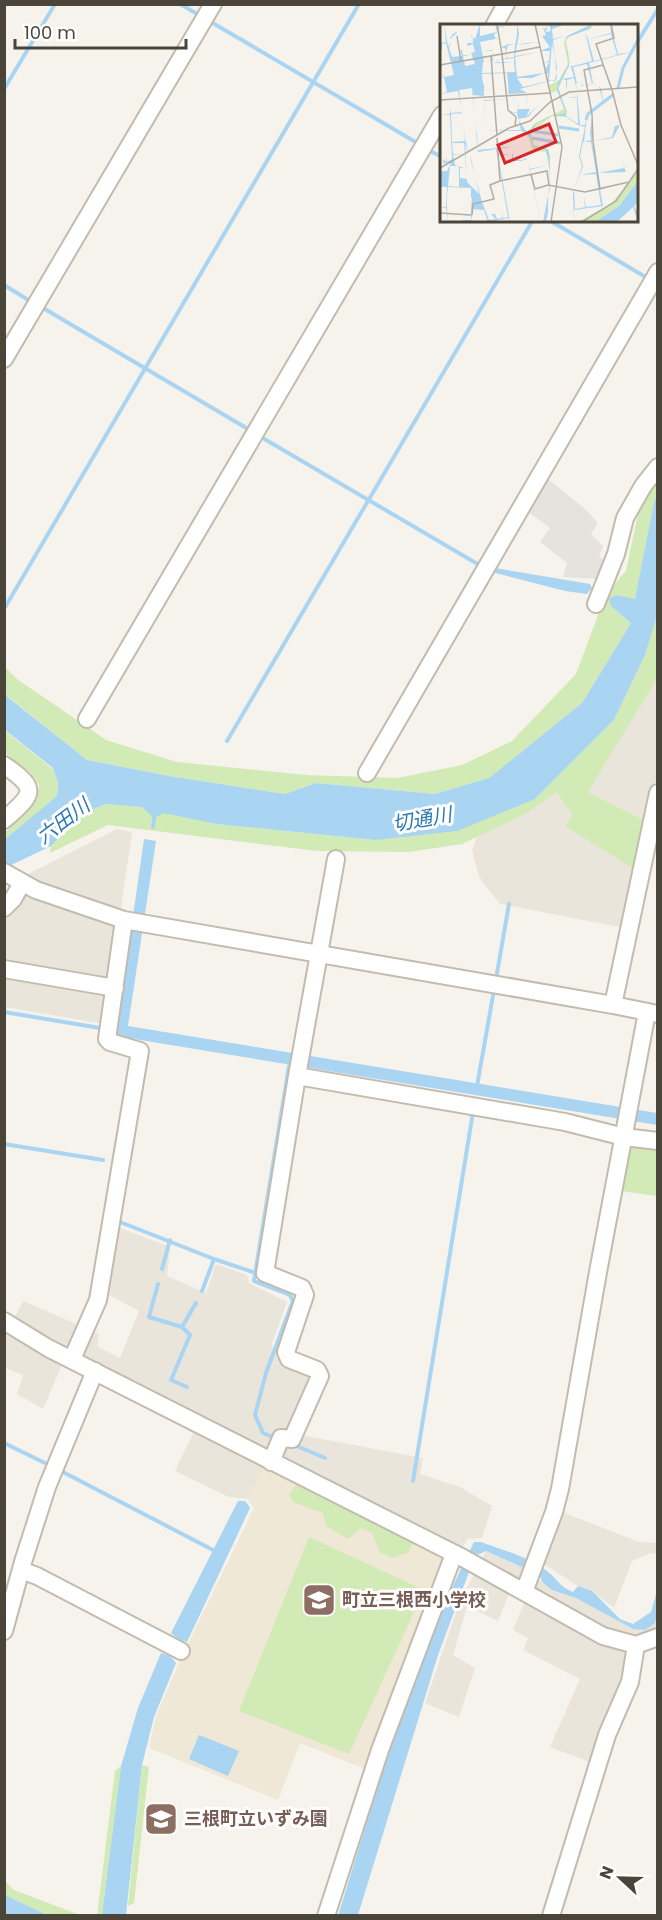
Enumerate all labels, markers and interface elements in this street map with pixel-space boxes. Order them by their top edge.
scale bar [15,12,186,50]
text: 100 m [24,20,76,45]
inset map [440,24,638,222]
water label: 六田川 [31,791,97,850]
water label: 切通川 [390,800,456,838]
school or university icon: 町立三根西小学校 [301,1582,337,1618]
place label: 町立三根西小学校 [342,1587,486,1612]
school or university icon: 三根町立いずみ園 [143,1801,179,1837]
place label: 三根町立いずみ園 [184,1806,328,1831]
north arrow [590,1848,650,1908]
text: N [594,1863,619,1882]

